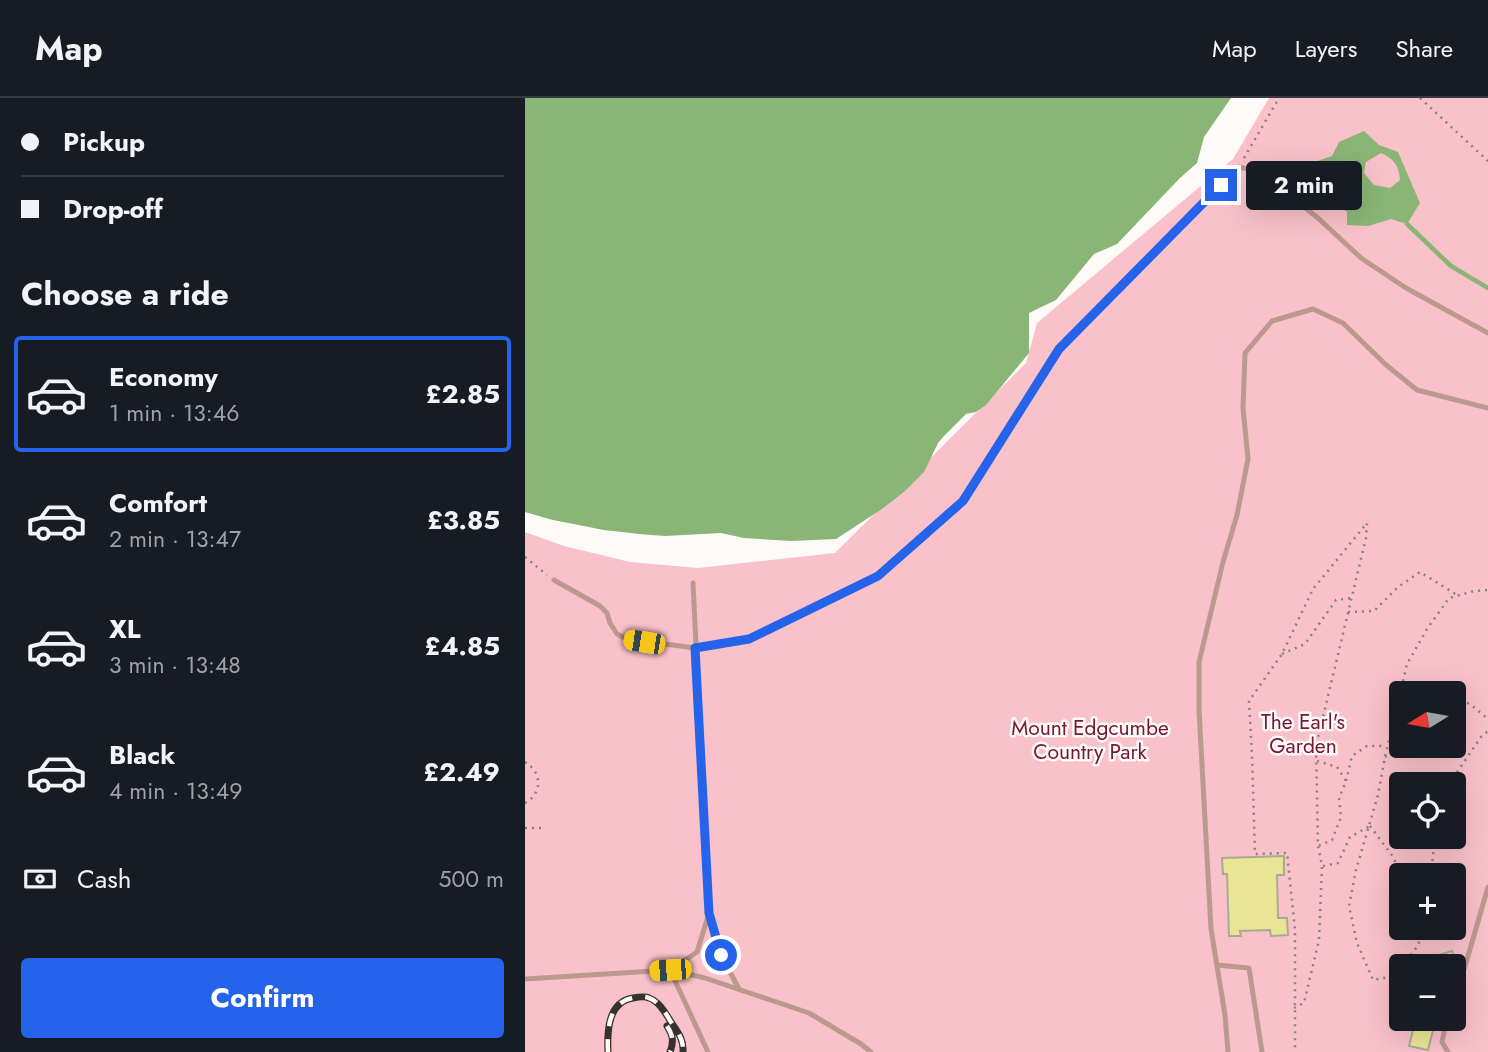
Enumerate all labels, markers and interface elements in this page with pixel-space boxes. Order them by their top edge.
text: Map [35,25,103,72]
text: Map [1212,31,1257,66]
text: Layers [1295,31,1357,66]
text: Share [1395,31,1453,66]
text: Pickup [63,123,145,161]
callout: 2 min [1245,160,1361,210]
text: 2 min [1274,168,1334,202]
route end [1205,169,1237,201]
text: Drop-off [63,190,163,228]
text: Choose a ride [21,271,229,317]
text: Economy [109,358,218,396]
icon: car [25,363,88,426]
text: £2.85 [426,375,500,413]
text: 1 min · 13:46 [109,396,239,430]
text: Comfort [109,484,207,522]
icon: car [25,489,88,552]
text: £3.85 [427,501,500,539]
text: 2 min · 13:47 [109,522,241,556]
text: XL [109,610,141,648]
icon: car [25,615,88,678]
text: £4.85 [425,627,500,665]
car [622,628,667,656]
text: 3 min · 13:48 [109,648,241,682]
north arrow [1389,681,1467,758]
map controls [1389,681,1466,1031]
park label: The Earl's Garden [1261,707,1345,761]
park label: Mount Edgcumbe Country Park [1011,713,1169,767]
text: Black [109,736,175,774]
icon: car [25,741,88,804]
text: £2.49 [423,753,500,791]
button: locate [1389,772,1466,849]
text: 4 min · 13:49 [109,774,242,808]
icon: cash [21,860,59,898]
text: Cash [77,860,131,898]
text: 500 m [439,862,504,896]
button: + [1389,863,1466,940]
route start [705,939,737,971]
button: − [1389,954,1466,1031]
button: Confirm [21,958,504,1038]
car [649,958,692,982]

